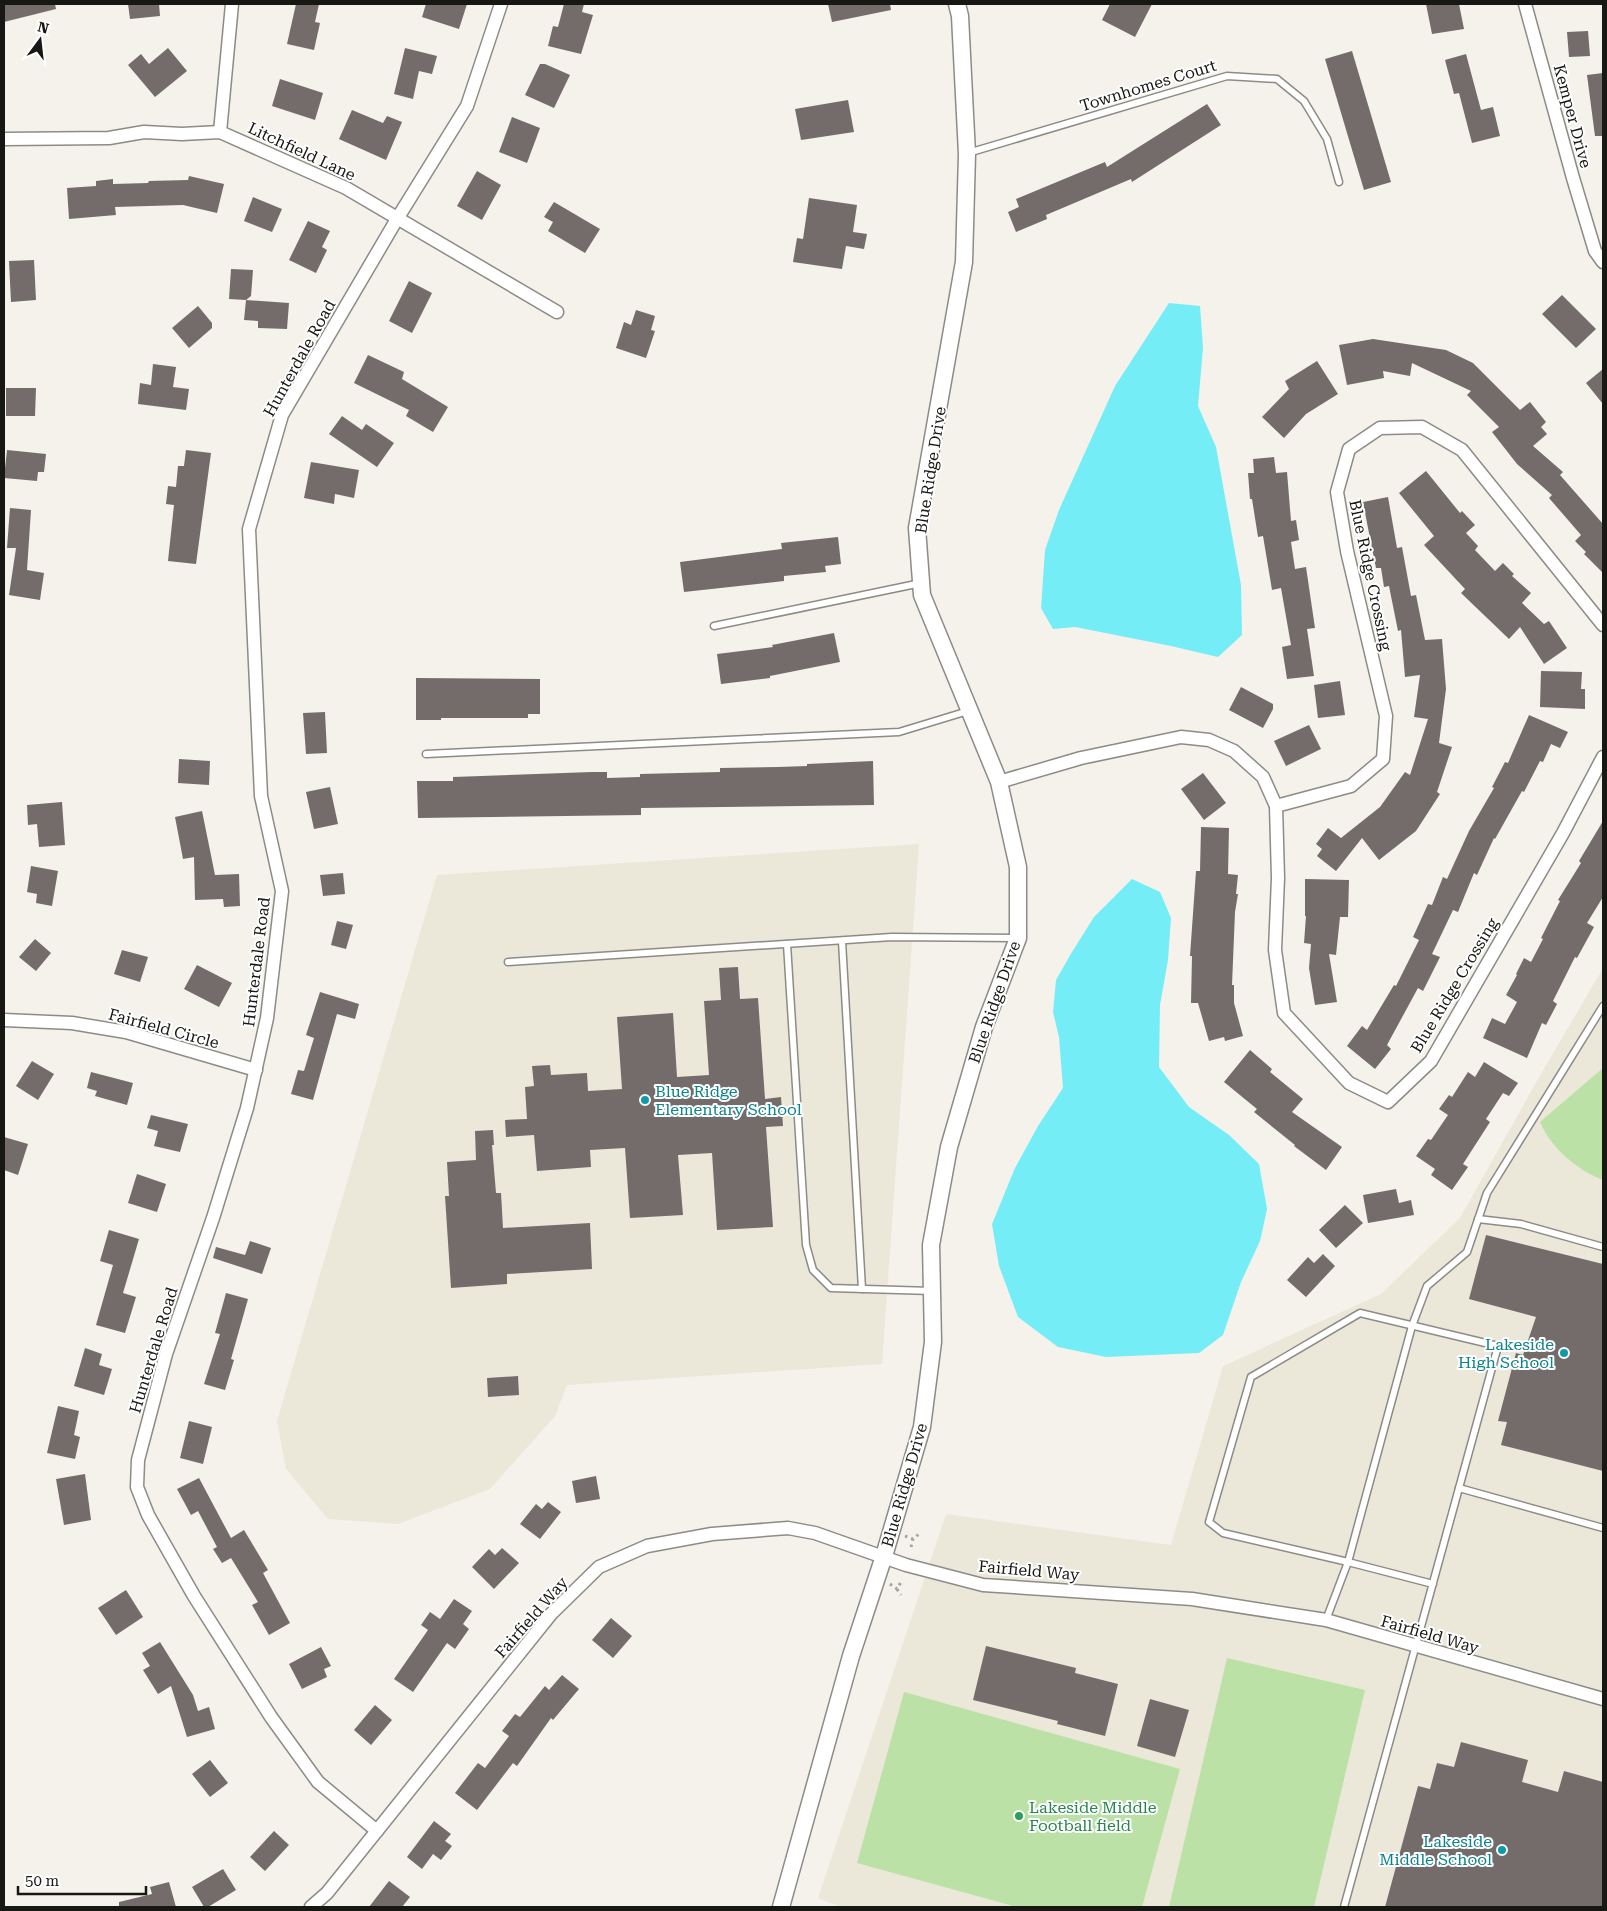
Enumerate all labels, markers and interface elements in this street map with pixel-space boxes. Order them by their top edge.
north arrow [15,15,65,65]
text: N [36,18,51,37]
street label: Townhomes Court [1078,56,1219,115]
street label: Kemper Drive [1550,62,1596,170]
street label: Litchfield Lane [245,118,359,185]
street label: Hunterdale Road [259,297,339,420]
street label: Blue Ridge Drive [911,405,950,535]
street label: Blue Ridge Crossing [1345,498,1396,653]
street label: Hunterdale Road [239,896,274,1028]
street label: Blue Ridge Crossing [1407,914,1503,1056]
street label: Blue Ridge Drive [965,938,1024,1066]
street label: Fairfield Circle [107,1005,221,1052]
place label: Blue Ridge Elementary School [655,1082,802,1119]
marker: Blue Ridge Elementary School [639,1094,651,1106]
street label: Hunterdale Road [125,1285,182,1415]
place label: Lakeside High School [1458,1335,1554,1372]
marker: Lakeside High School [1558,1347,1570,1359]
street label: Blue Ridge Drive [878,1421,931,1549]
street label: Fairfield Way [978,1557,1081,1584]
street label: Fairfield Way [491,1573,572,1662]
street label: Fairfield Way [1379,1611,1482,1658]
place label: Lakeside Middle Football field [1029,1798,1157,1835]
marker: Lakeside Middle Football field [1013,1810,1025,1822]
place label: Lakeside Middle School [1379,1832,1492,1869]
marker: Lakeside Middle School [1496,1844,1508,1856]
scale bar [18,1864,145,1896]
text: 50 m [25,1872,60,1890]

